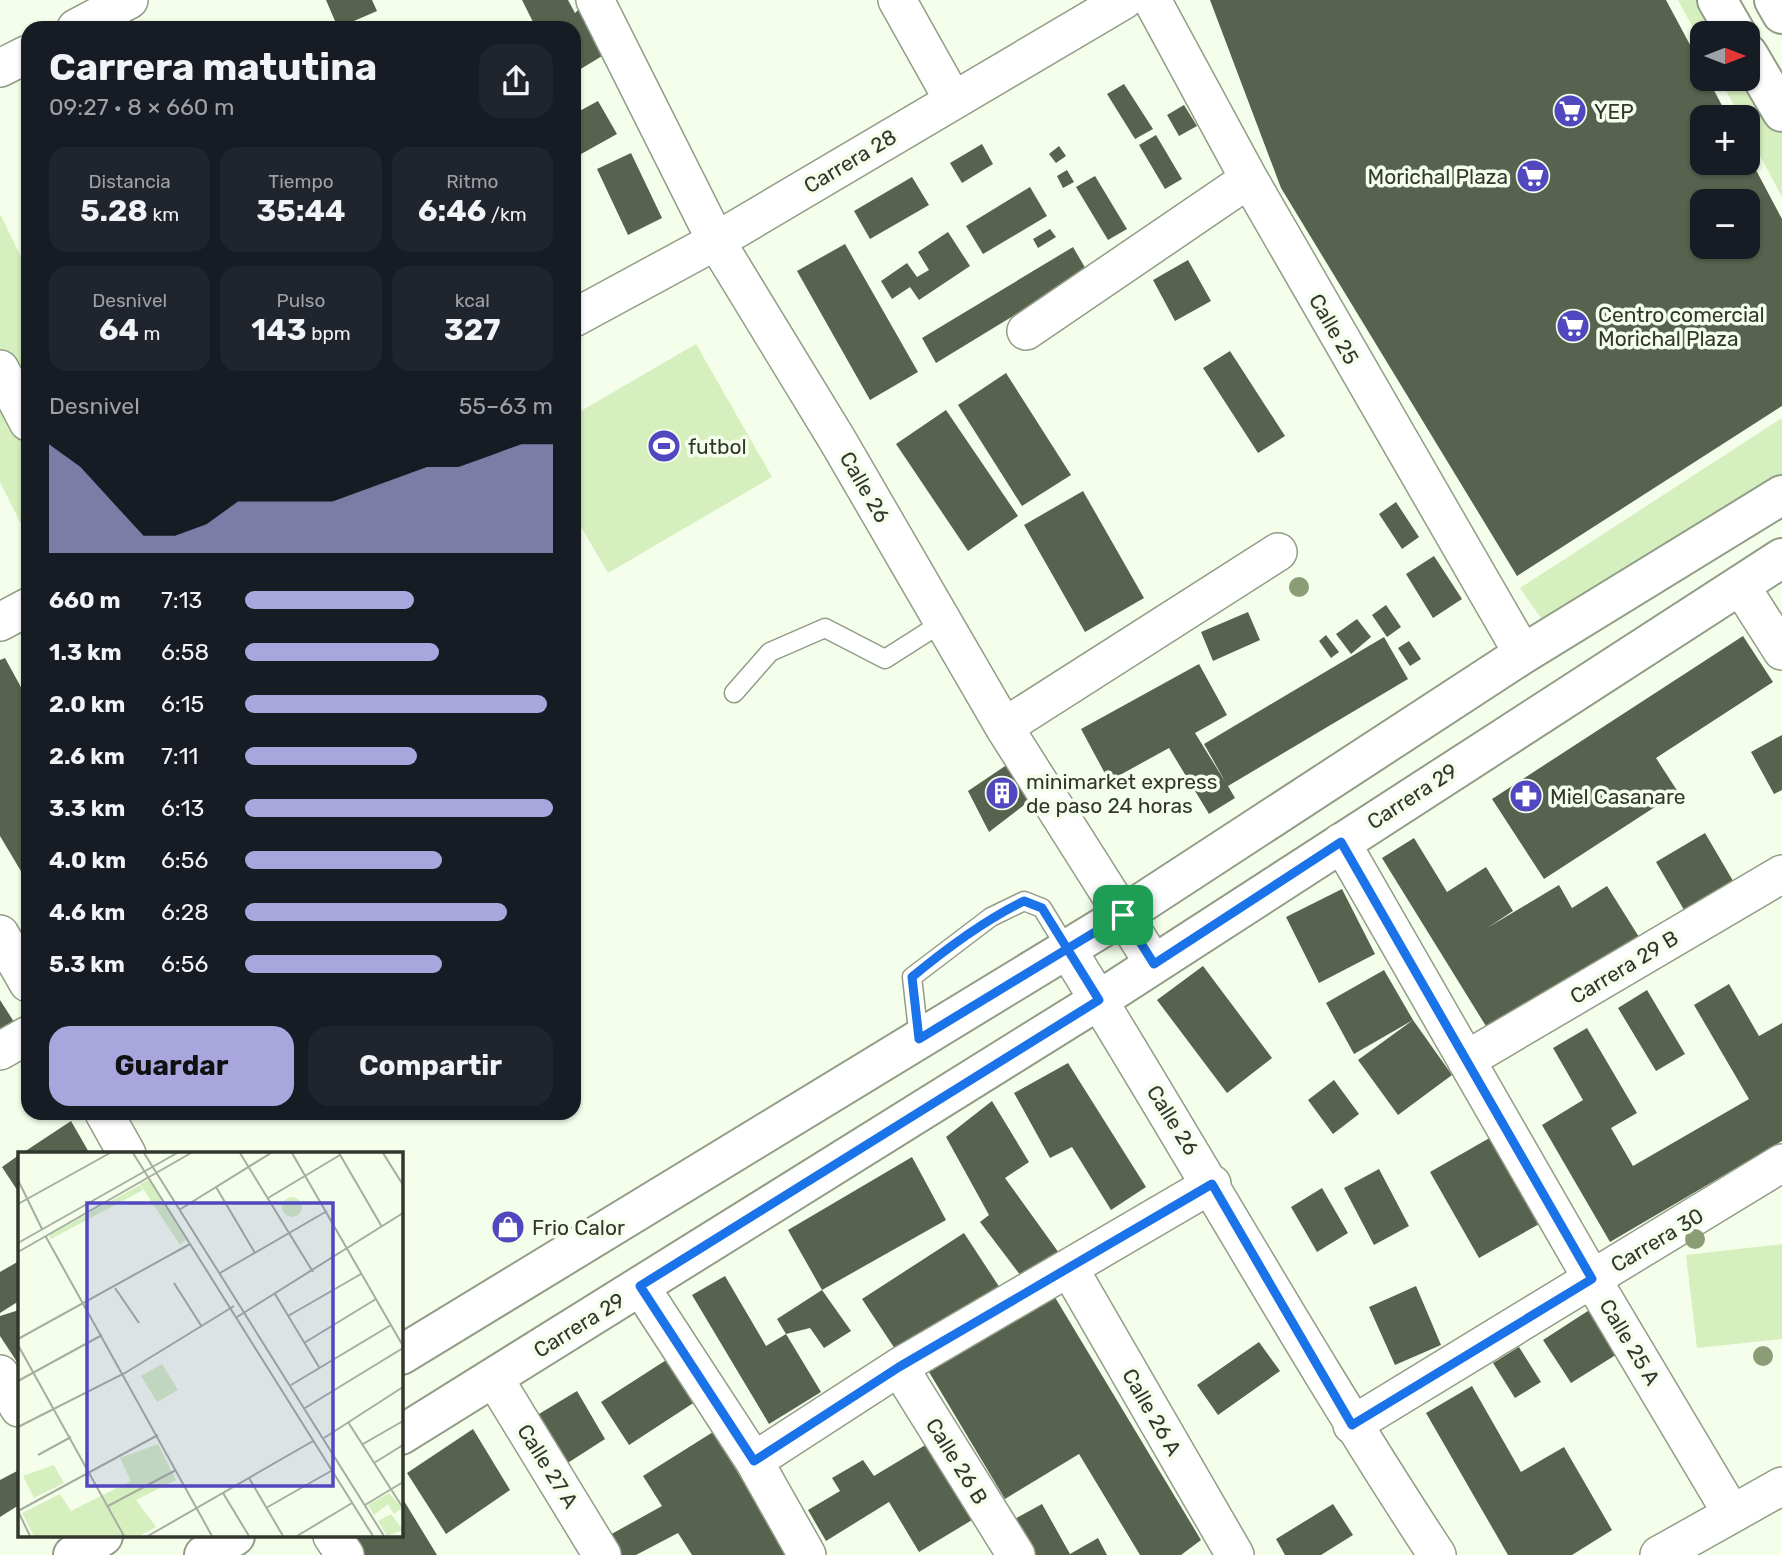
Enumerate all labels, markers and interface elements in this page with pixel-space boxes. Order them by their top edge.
north arrow [1690,21,1760,91]
map controls [1690,21,1760,259]
text: Carrera matutina [49,44,377,90]
button: share [479,44,553,118]
supermarket icon: YEP [1551,92,1589,130]
text: 09:27 · 8 × 660 m [49,93,234,121]
place label: YEP [1594,99,1634,124]
button: + [1690,105,1760,175]
street label: Carrera 28 [799,124,901,198]
supermarket icon: Morichal Plaza [1514,157,1552,195]
place label: Morichal Plaza [1368,164,1508,189]
text: Distancia [88,170,171,193]
text: Tiempo [268,170,334,193]
text: Ritmo [446,170,498,193]
button: − [1690,189,1760,259]
text: 5.28 [80,193,148,229]
text: 35:44 [257,193,345,229]
text: 6:46 [418,193,486,229]
text: km [148,203,179,226]
text: /km [486,203,527,226]
text: Desnivel [92,289,167,312]
text: Pulso [277,289,325,312]
text: kcal [455,289,490,312]
street label: Calle 25 [1304,289,1364,369]
place label: Centro comercial Morichal Plaza [1598,302,1765,351]
supermarket icon: Centro comercial Morichal Plaza [1554,307,1592,345]
text: 64 [99,312,139,348]
text: 143 [251,312,306,348]
text: 327 [444,312,501,348]
text: m [139,322,160,345]
text: bpm [306,322,351,345]
text: Desnivel [49,392,140,420]
text: 55–63 m [459,392,553,420]
sports icon: futbol [645,427,683,465]
place label: futbol [688,434,747,459]
street label: Calle 26 [835,447,895,527]
text: 660 m [49,586,121,614]
text: 7:13 [161,586,202,614]
text: 1.3 km [49,638,122,666]
text: 6:58 [161,638,209,666]
text: 2.0 km [49,690,125,718]
text: 6:15 [161,690,204,718]
text: 2.6 km [49,742,125,770]
text: 7:11 [161,742,198,770]
street label: Carrera 29 [1362,758,1462,834]
place label: minimarket express de paso 24 horas [1026,769,1218,818]
building icon: minimarket express de paso 24 horas [983,774,1021,812]
pharmacy icon: Miel Casanare [1507,777,1545,815]
place label: Miel Casanare [1550,784,1686,809]
text: 3.3 km [49,794,125,822]
text: 6:13 [161,794,204,822]
text: 4.0 km [49,846,126,874]
text: 6:56 [161,846,208,874]
pin [1093,885,1153,945]
icon: arrive [1104,896,1142,934]
text: 4.6 km [49,898,125,926]
text: 6:28 [161,898,209,926]
street label: Carrera 29 B [1565,925,1683,1009]
text: 5.3 km [49,950,125,978]
text: 6:56 [161,950,208,978]
button: Guardar [49,1026,294,1106]
button: Compartir [308,1026,553,1106]
street label: Calle 26 [1142,1080,1204,1160]
inset map [18,1152,402,1538]
street label: Carrera 30 [1606,1203,1708,1277]
shop icon: Frio Calor [489,1208,527,1246]
place label: Frio Calor [532,1215,625,1240]
street label: Carrera 29 [529,1287,629,1363]
street label: Calle 25 A [1595,1294,1665,1390]
street label: Calle 26 A [1117,1364,1187,1460]
street label: Calle 26 B [921,1413,993,1509]
street label: Calle 27 A [512,1419,584,1513]

